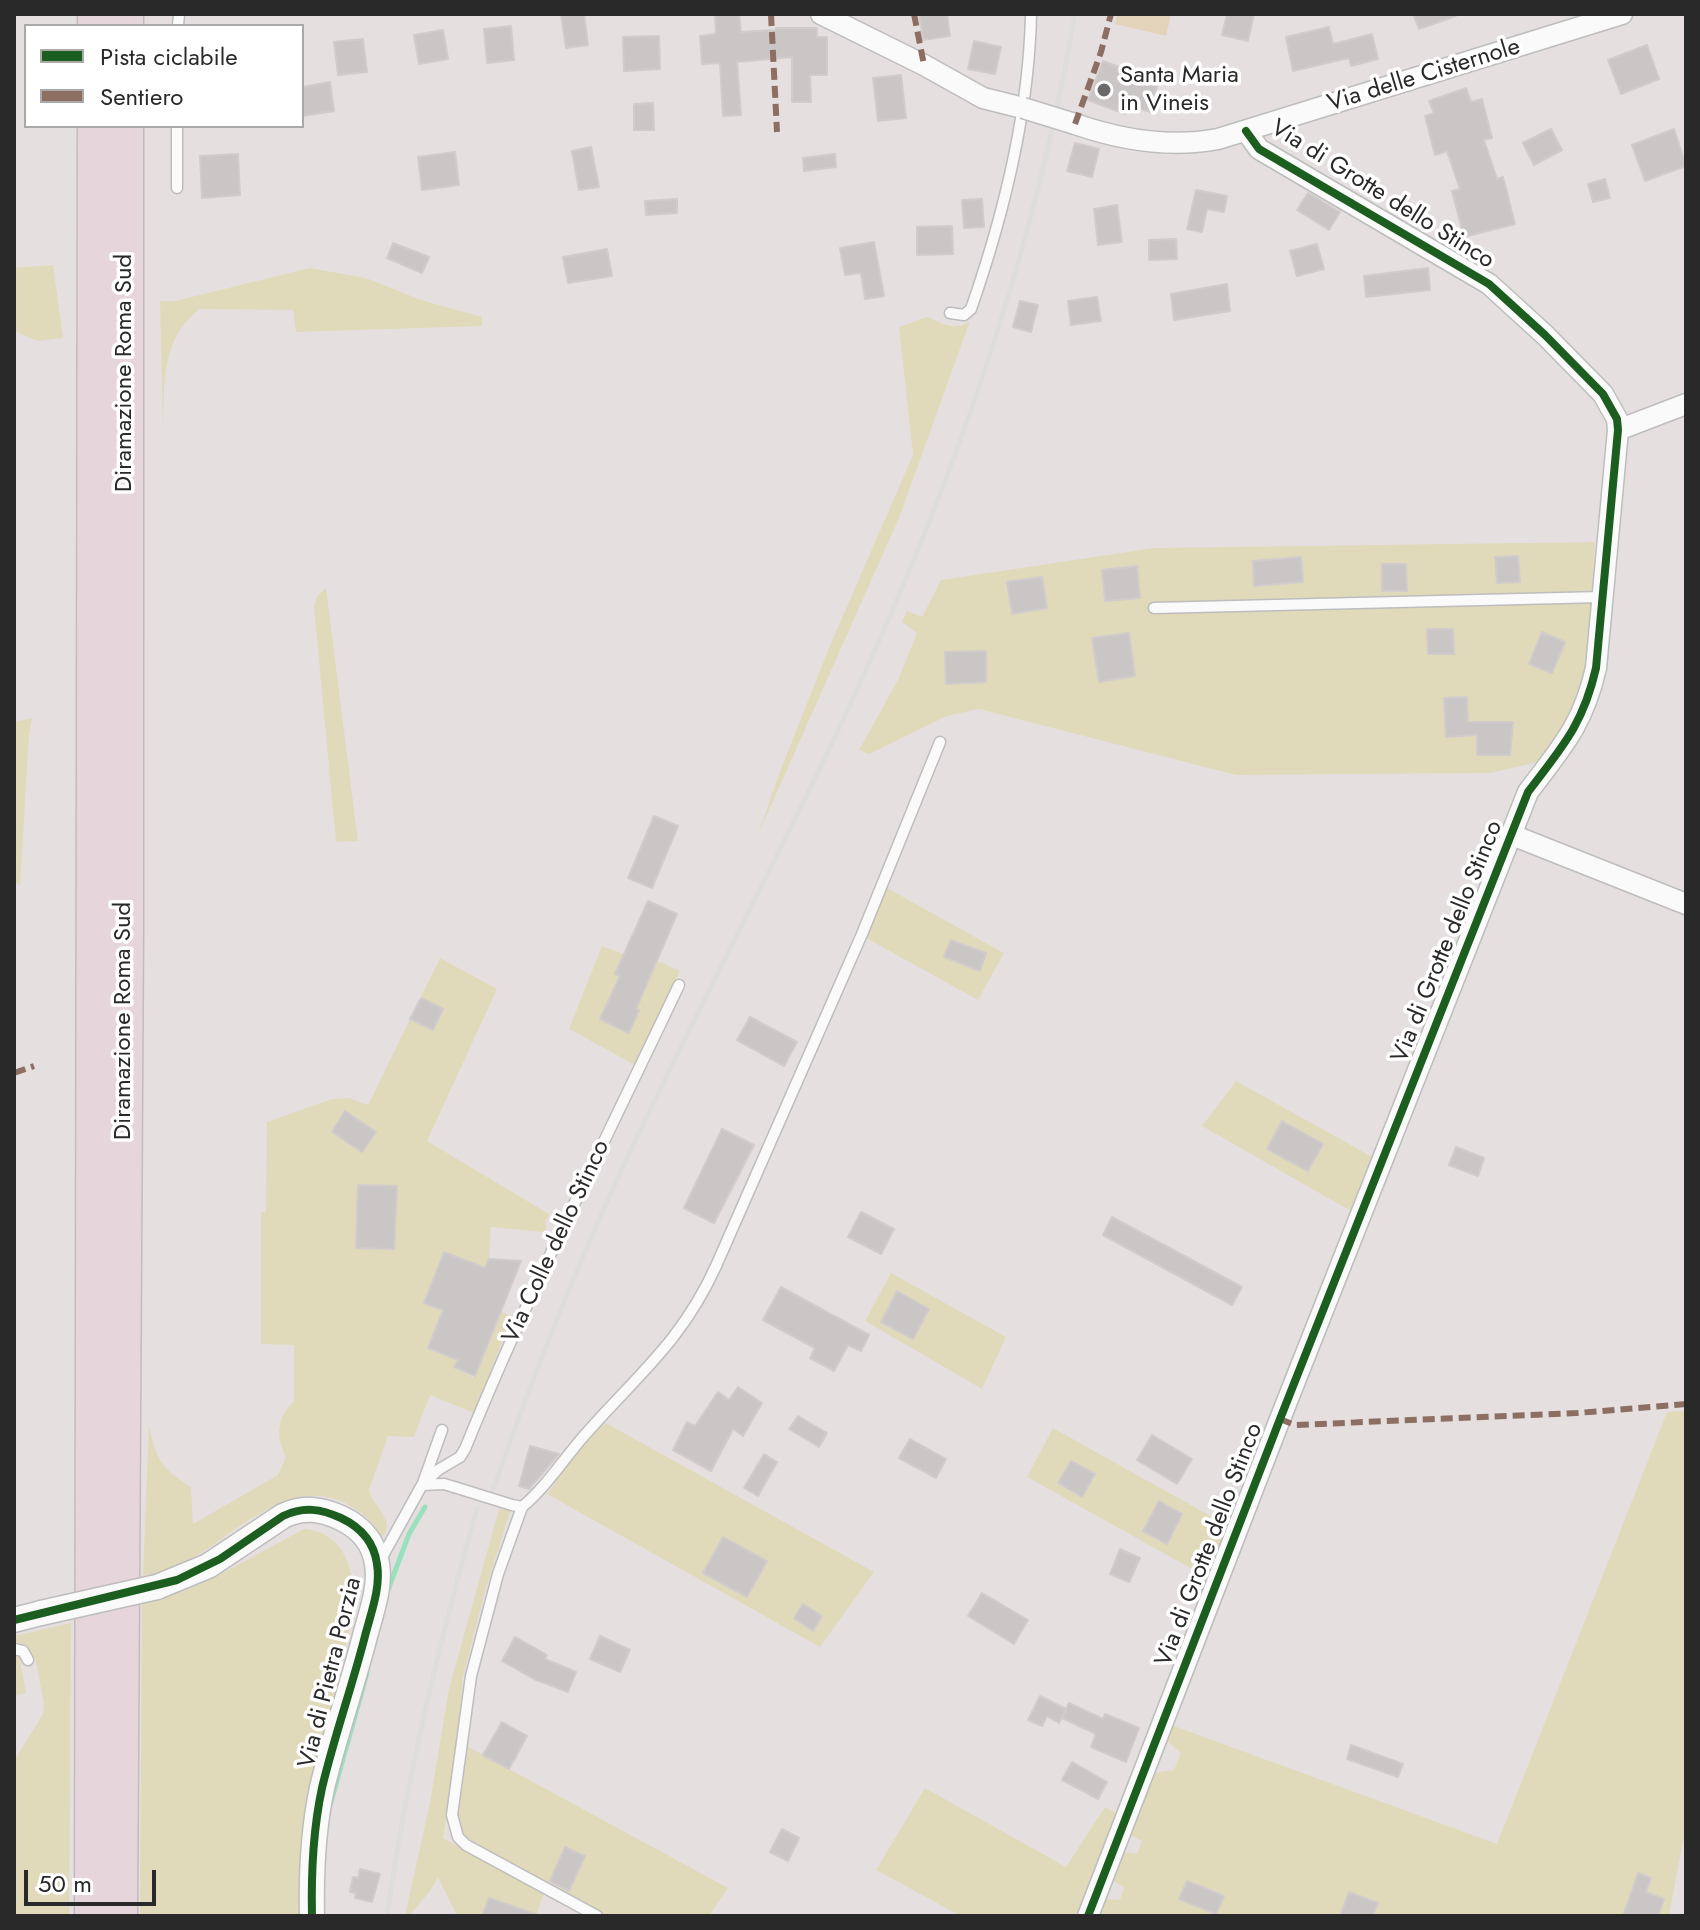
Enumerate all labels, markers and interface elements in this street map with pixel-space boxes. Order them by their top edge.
legend [24,24,304,128]
street label: Via delle Cisternole [1324,33,1524,119]
text: Pista ciclabile [100,39,238,74]
place label: Santa Maria in Vineis [1120,62,1239,118]
text: Sentiero [100,79,183,114]
marker: Santa Maria in Vineis [1095,81,1113,99]
street label: Via di Grotte dello Stinco [1265,114,1499,276]
street label: Diramazione Roma Sud [111,254,139,492]
street label: Via di Grotte dello Stinco [1386,817,1510,1067]
street label: Diramazione Roma Sud [110,902,138,1140]
street label: Via Colle dello Stinco [497,1136,617,1348]
street label: Via di Grotte dello Stinco [1150,1419,1270,1671]
street label: Via di Pietra Porzia [293,1575,369,1771]
scale bar [28,1854,160,1904]
text: 50 m [38,1866,92,1901]

